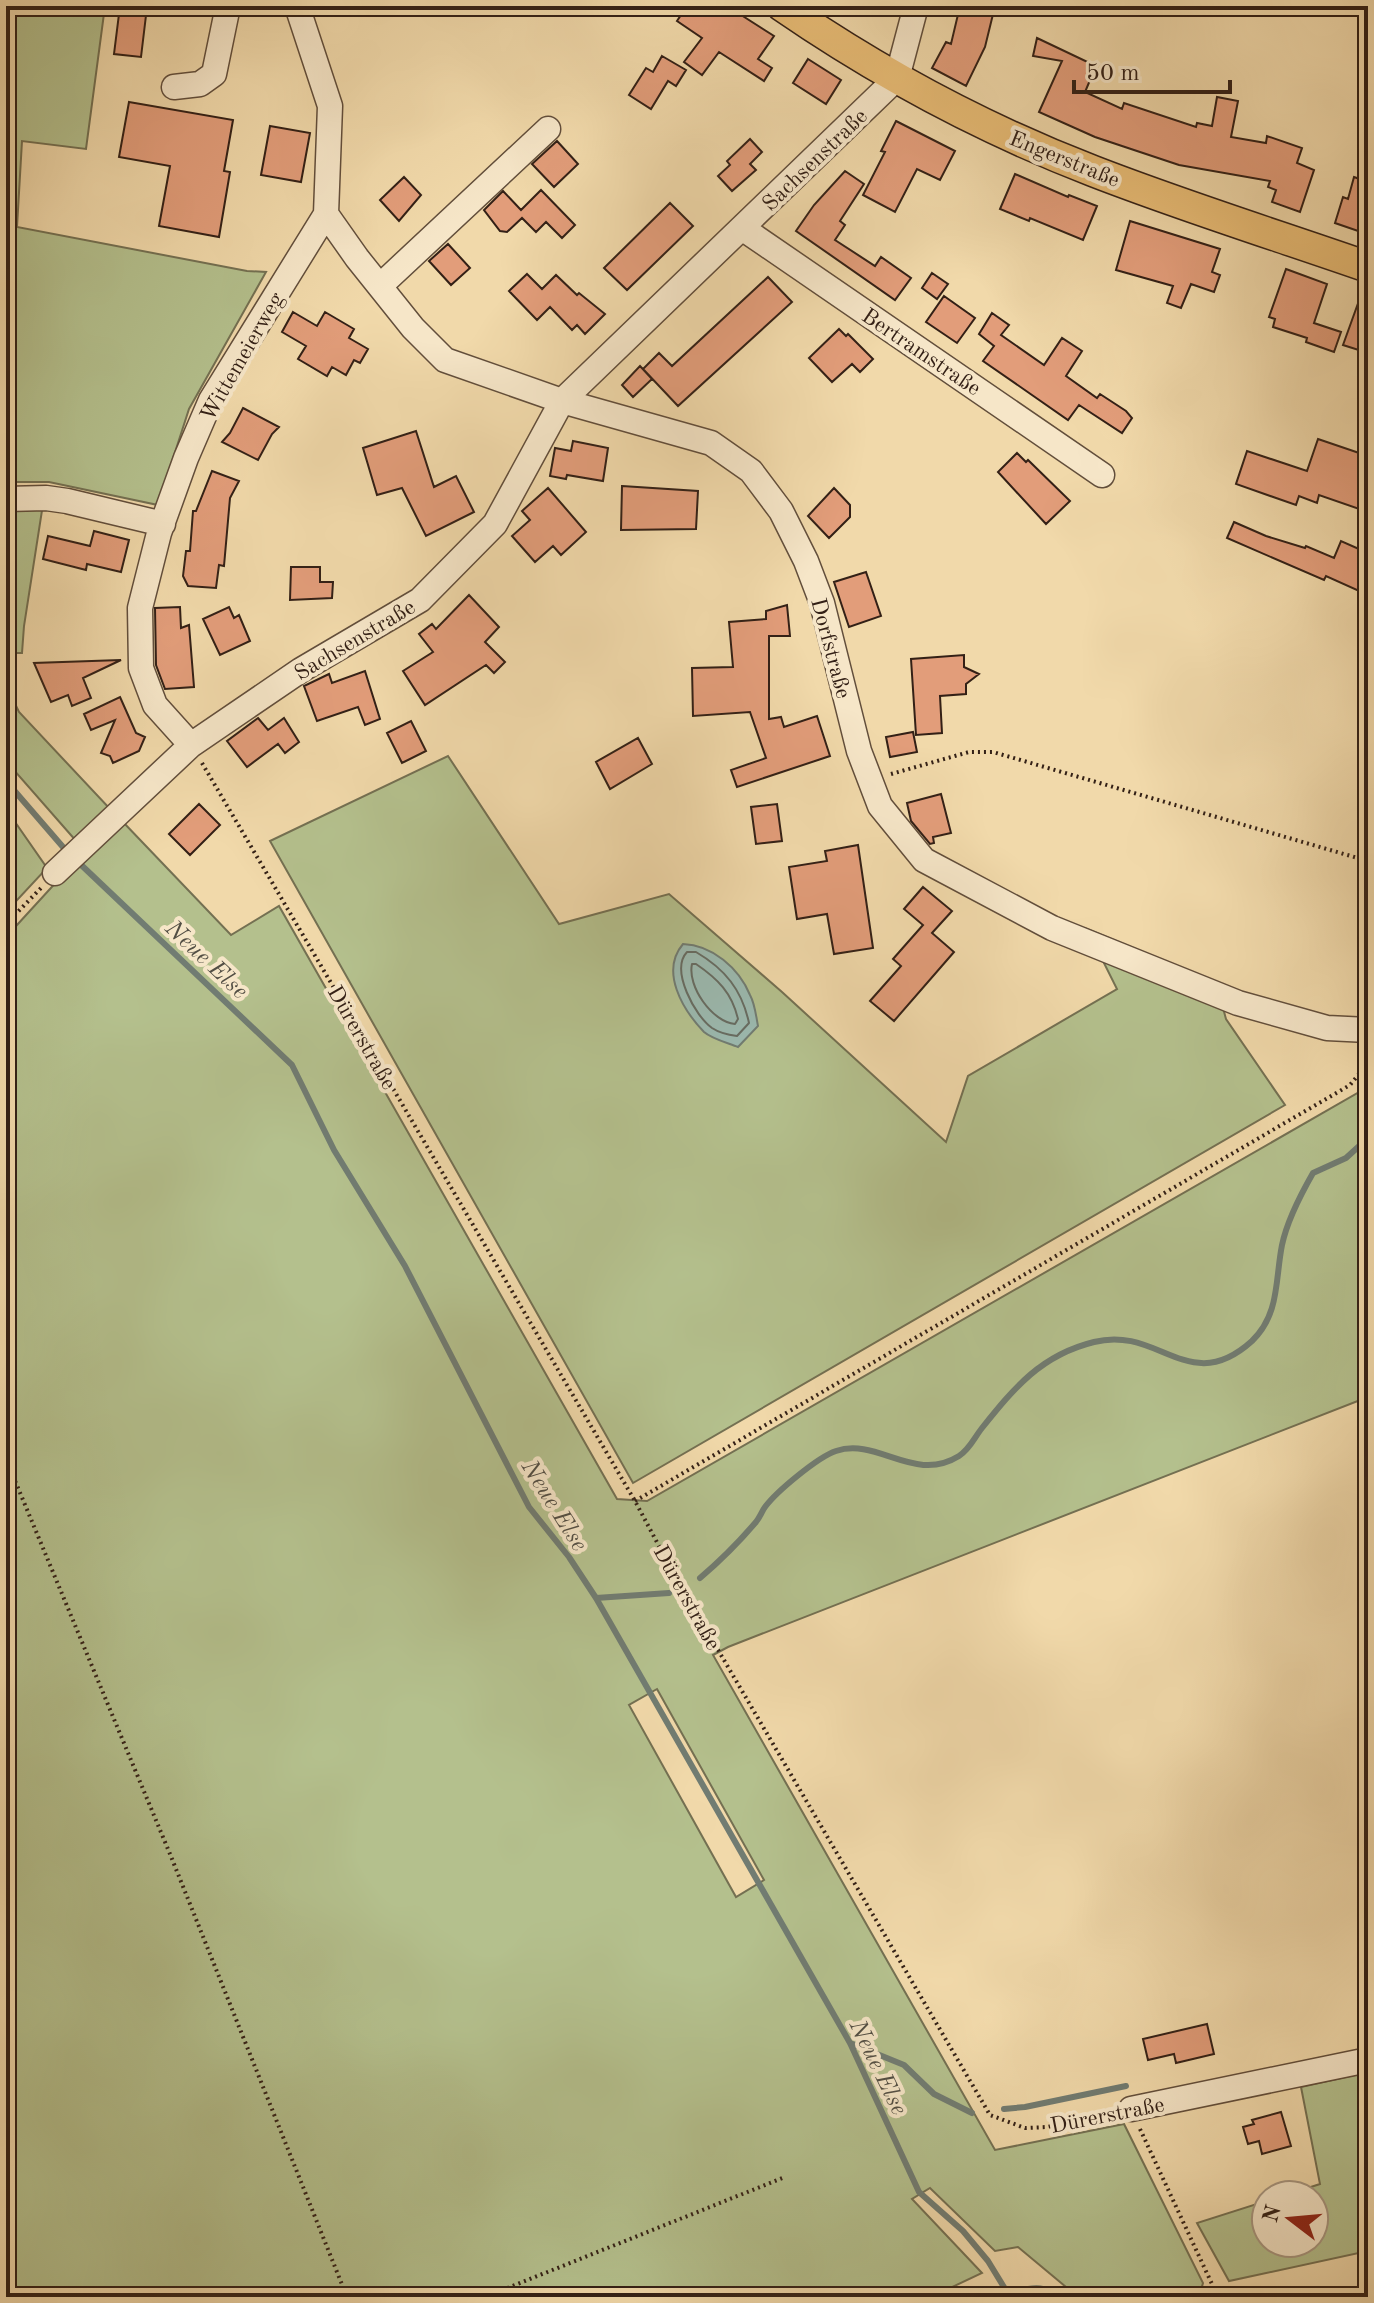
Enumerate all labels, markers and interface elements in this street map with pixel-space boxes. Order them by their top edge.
scale bar [1074,44,1230,94]
text: 50 m [1086,62,1140,86]
street label: Sachsenstraße [759,105,872,216]
street label: Engerstraße [1006,128,1123,192]
street label: Wittemeierweg [197,289,288,425]
street label: Bertramstraße [857,305,984,400]
street label: Sachsenstraße [291,596,419,685]
street label: Dorfstraße [806,596,854,701]
water label: Neue Else [159,916,252,1004]
street label: Dürerstraße [323,982,400,1094]
water label: Neue Else [515,1455,591,1556]
street label: Dürerstraße [649,1542,724,1654]
water label: Neue Else [843,2016,911,2119]
street label: Dürerstraße [1048,2094,1166,2138]
north arrow [1250,2179,1330,2259]
text: N [1260,2203,1286,2225]

